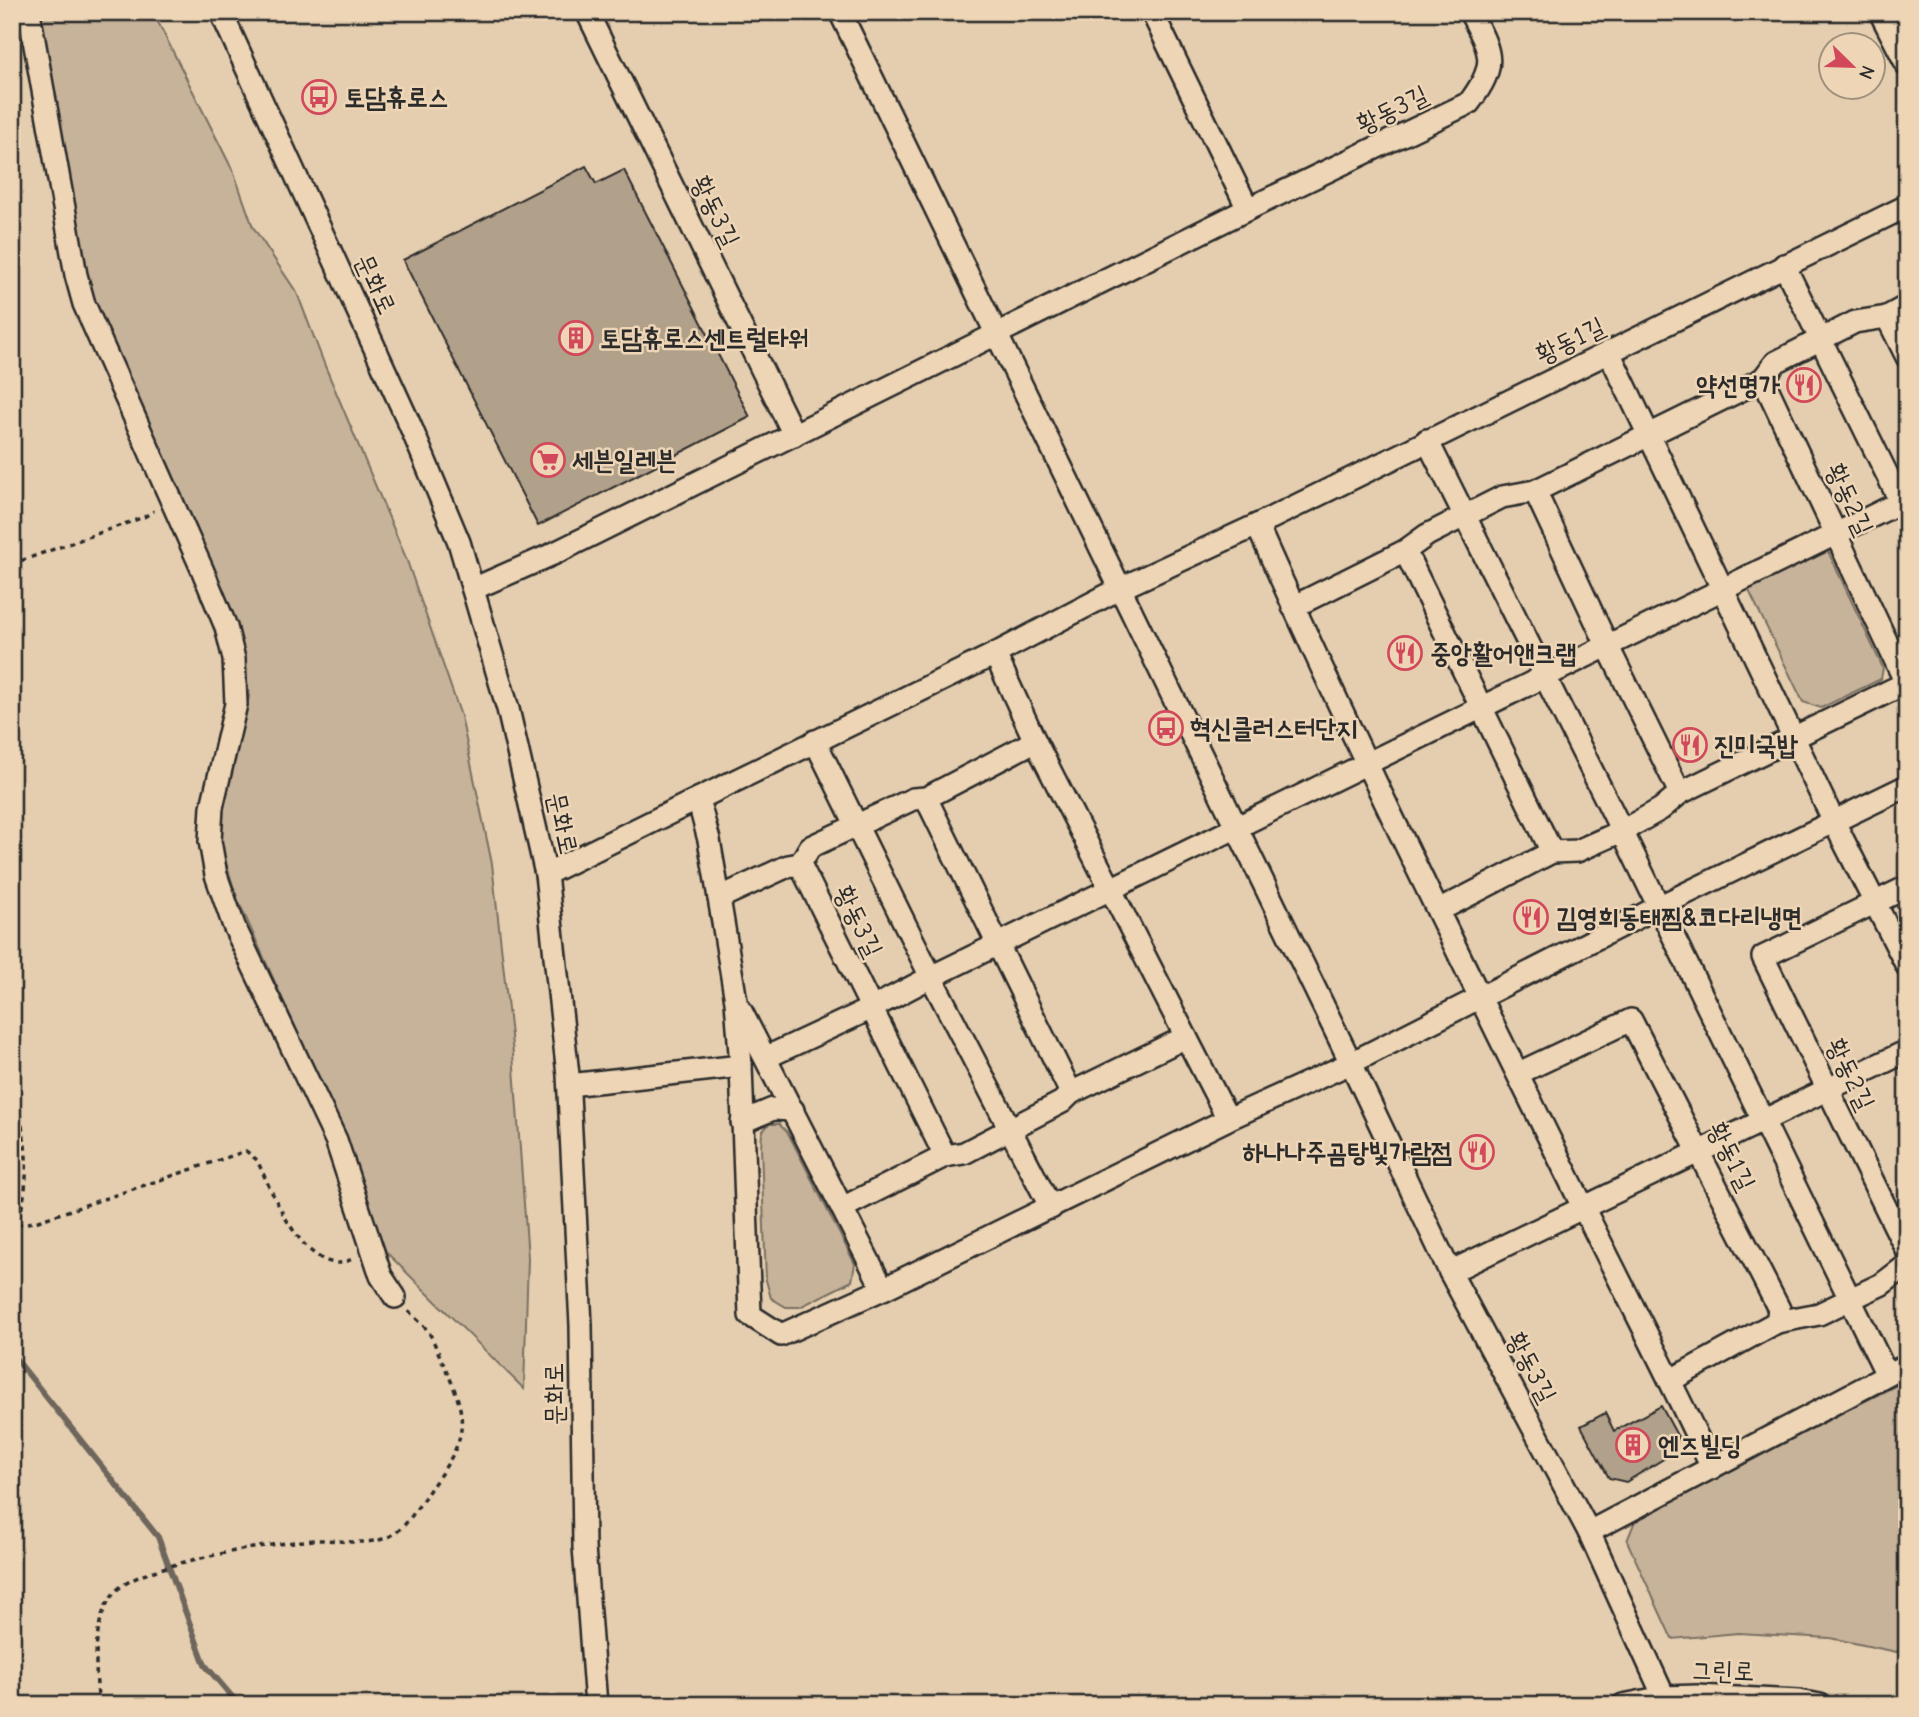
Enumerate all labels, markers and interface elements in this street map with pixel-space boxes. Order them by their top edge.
north arrow [1818,32,1888,102]
text: N [1854,62,1879,82]
bus stop icon: 토담휴로스 [300,78,338,116]
street label: 황동3길 [1352,80,1433,140]
place label: 토담휴로스 [344,83,449,113]
street label: 황동3길 [685,171,745,252]
street label: 문화로 [348,250,402,319]
street label: 황동1길 [1531,311,1610,370]
building icon: 토담휴로스센트럴타워 [557,319,595,357]
place label: 토담휴로스센트럴타워 [600,324,809,354]
restaurant icon: 약선명가 [1785,366,1823,404]
place label: 약선명가 [1696,371,1780,401]
supermarket icon: 세븐일레븐 [529,441,567,479]
place label: 세븐일레븐 [572,446,677,476]
street label: 황동2길 [1819,458,1879,540]
restaurant icon: 중앙활어앤크랩 [1386,634,1424,672]
place label: 중앙활어앤크랩 [1430,639,1576,669]
bus stop icon: 혁신클러스터단지 [1147,709,1185,747]
place label: 혁신클러스터단지 [1190,714,1357,744]
restaurant icon: 진미국밥 [1671,726,1709,764]
place label: 진미국밥 [1714,731,1799,761]
street label: 문화로 [540,789,584,857]
street label: 황동3길 [828,881,888,962]
restaurant icon: 김영희동태찜&코다리냉면 [1512,898,1550,936]
place label: 김영희동태찜&코다리냉면 [1556,903,1802,933]
street label: 황동2길 [1820,1034,1880,1115]
street label: 황동1길 [1701,1117,1761,1196]
restaurant icon: 하나나주곰탕빛가람점 [1458,1133,1496,1171]
place label: 하나나주곰탕빛가람점 [1243,1138,1452,1168]
street label: 황동3길 [1500,1327,1562,1408]
street label: 문화로 [539,1362,571,1426]
building icon: 엔즈빌딩 [1614,1426,1652,1464]
place label: 엔즈빌딩 [1658,1431,1742,1461]
street label: 그린로 [1691,1655,1755,1687]

